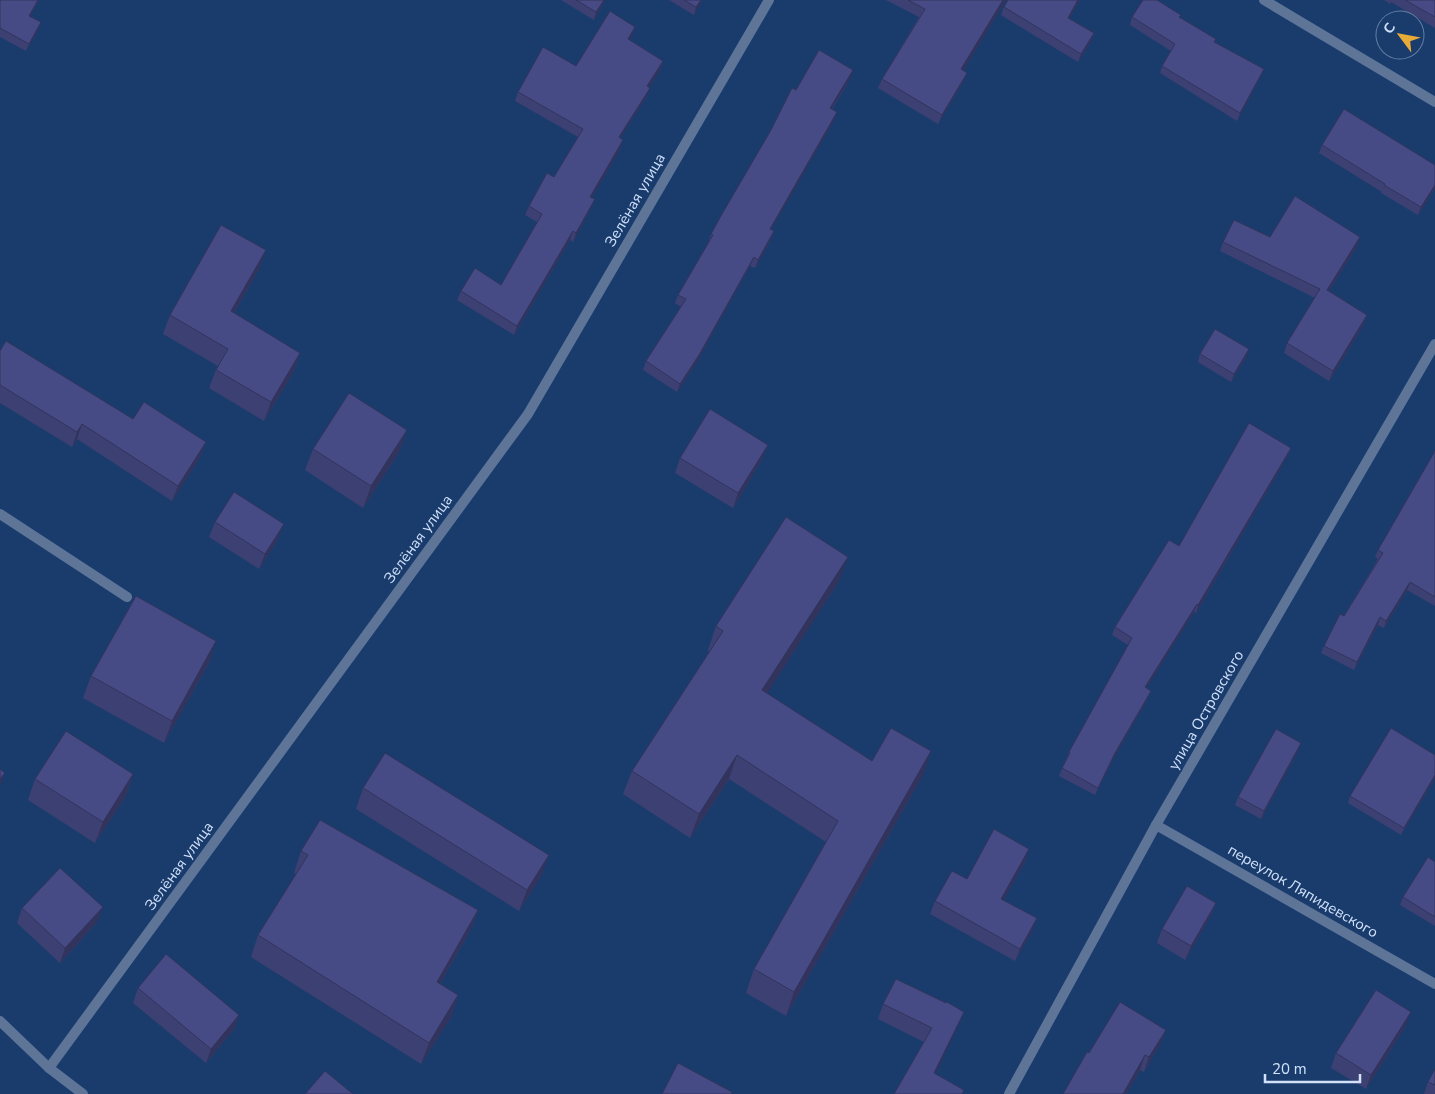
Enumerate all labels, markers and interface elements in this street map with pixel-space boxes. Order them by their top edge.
north arrow [1375,10,1425,60]
text: С [1379,19,1400,37]
street label: Зелёная улица [600,149,670,251]
street label: Зелёная улица [379,491,457,587]
street label: улица Островского [1164,647,1248,773]
street label: Зелёная улица [140,818,218,914]
street label: переулок Ляпидевского [1224,840,1382,942]
scale bar [1265,1052,1360,1084]
text: 20 m [1272,1059,1307,1079]

